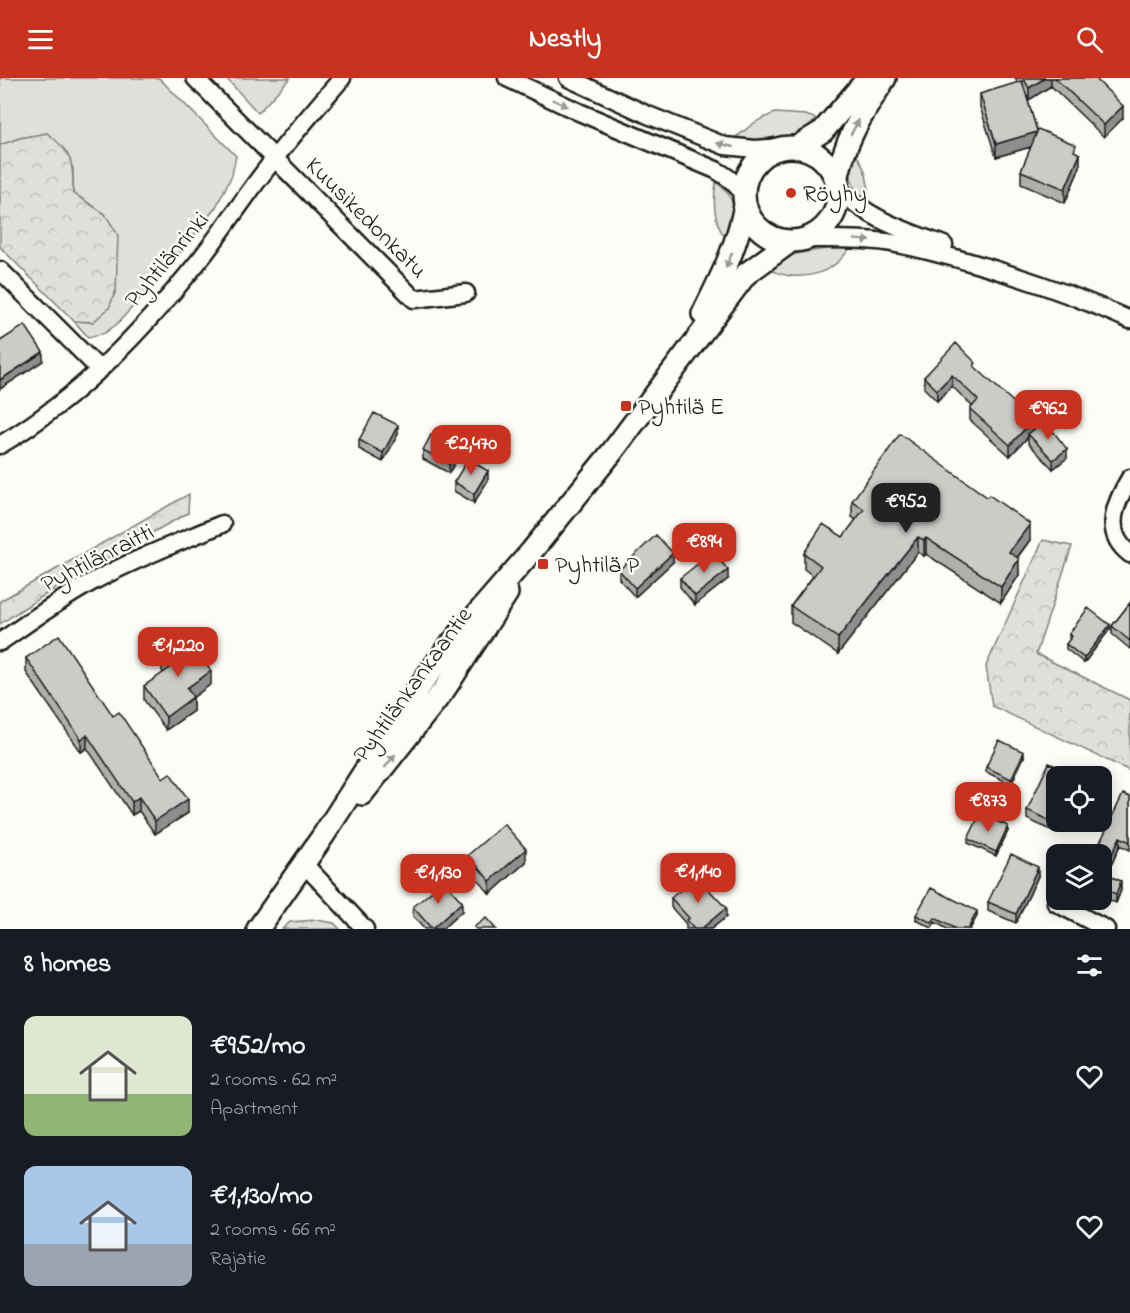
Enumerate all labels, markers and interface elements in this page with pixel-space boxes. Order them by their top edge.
text: Nestly [529,20,601,59]
icon: menu [24,23,57,56]
icon: search [1073,23,1106,56]
one-way arrow [551,98,569,108]
one-way arrow [850,118,860,135]
one-way arrow [715,140,734,149]
street label: Kuusikedonkatu [296,150,434,288]
place label: Röyhy [803,178,867,214]
marker: Röyhy [784,186,798,200]
street label: Pyhtilänrinki [117,205,219,317]
one-way arrow [853,235,872,244]
one-way arrow [724,252,734,270]
pin: €962 [1012,390,1084,441]
place label: Pyhtilä E [638,391,724,427]
text: €962 [1029,395,1067,424]
marker: Pyhtilä E [619,399,633,413]
pin: €2,470 [422,425,520,476]
text: €2,470 [445,430,497,459]
pin: €952 [870,483,942,534]
text: €952 [885,488,927,517]
street label: Pyhtilänraitti [35,516,161,604]
pin: €894 [668,523,740,574]
text: €894 [686,528,722,557]
place label: Pyhtilä P [555,549,640,585]
marker: Pyhtilä P [536,557,550,571]
street label: Pyhtilänkankaantie [346,600,483,771]
pin: €1,220 [129,627,227,678]
text: €1,220 [152,632,204,661]
one-way arrow [383,753,396,769]
map controls [1046,766,1112,910]
button: locate [1046,766,1112,832]
pin: €873 [952,782,1024,833]
text: €873 [969,787,1007,816]
button: layers [1046,844,1112,910]
pin: €1,140 [649,853,747,904]
pin: €1,130 [389,854,487,905]
text: €1,140 [675,858,721,887]
text: €1,130 [415,859,462,888]
text: 8 homes [24,946,111,984]
icon: filters [1073,949,1106,982]
text: €952/mo [210,1028,306,1066]
icon: home [72,1040,144,1112]
icon: heart [1073,1060,1106,1093]
text: 2 rooms · 62 m² [210,1066,337,1095]
text: Apartment [210,1095,298,1124]
text: €1,130/mo [210,1178,313,1216]
icon: home [72,1190,144,1262]
icon: heart [1073,1210,1106,1243]
text: 2 rooms · 66 m² [210,1216,336,1245]
text: Rajatie [210,1245,266,1274]

